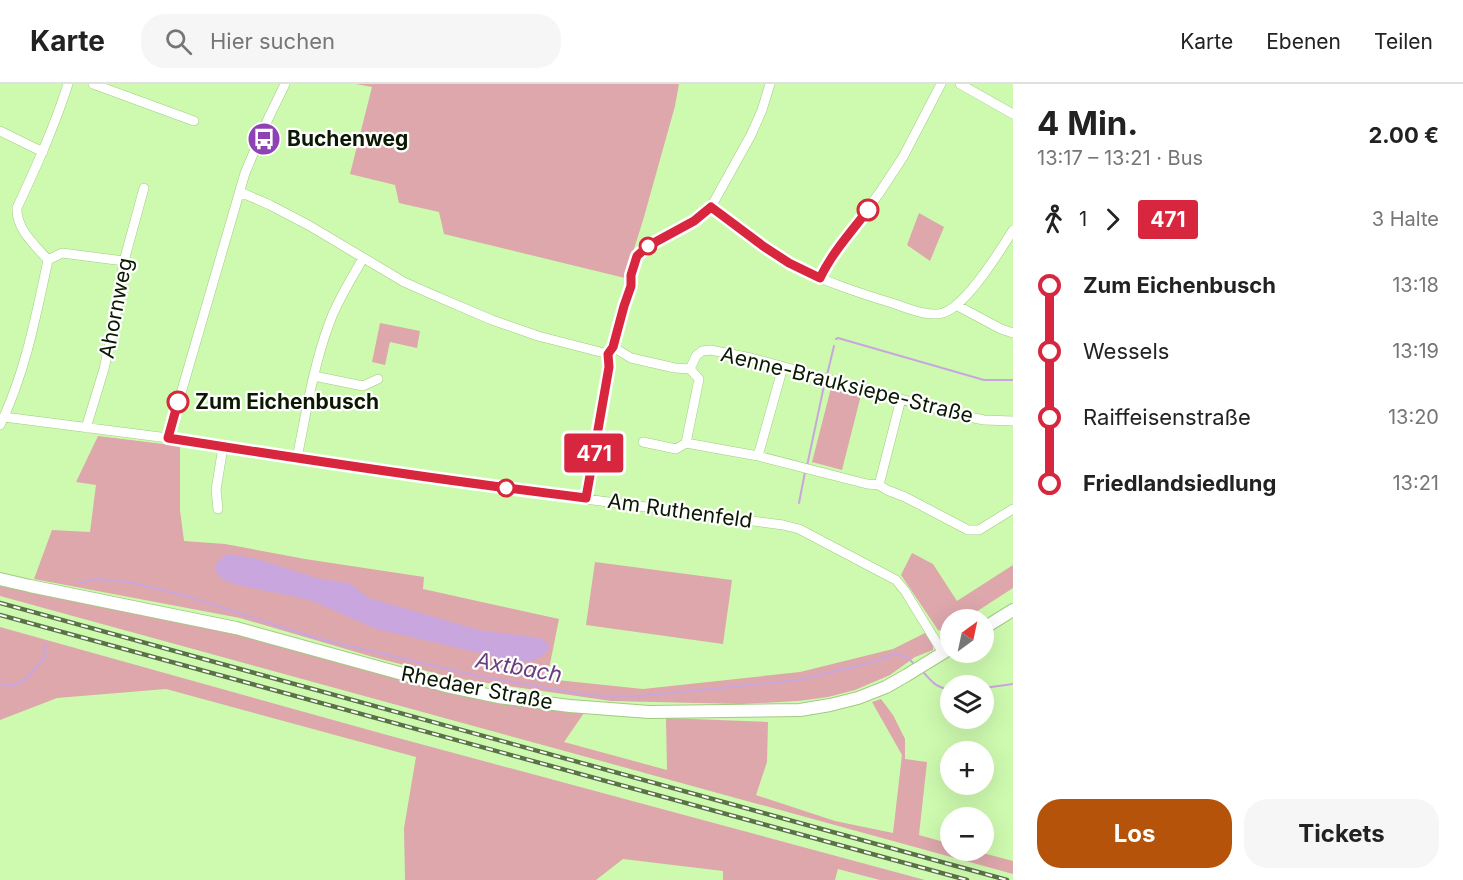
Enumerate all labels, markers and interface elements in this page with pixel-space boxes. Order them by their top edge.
search box [141,14,561,68]
text: Karte [30,24,105,58]
icon: search [162,25,195,58]
text: Hier suchen [210,28,335,54]
text: Karte [1180,29,1233,54]
text: Ebenen [1266,29,1341,54]
text: Teilen [1374,29,1433,54]
text: 4 Min. [1037,103,1138,143]
bus stop icon: Buchenweg [246,121,282,157]
text: 2.00 € [1368,122,1439,148]
place label: Buchenweg [287,126,408,151]
text: 13:17 – 13:21 · Bus [1037,146,1203,170]
unlabelled marker [857,199,879,221]
icon: walk [1037,203,1070,236]
icon: forward [1096,203,1129,236]
text: 1 [1079,207,1087,231]
text: 471 [1150,207,1186,232]
text: 3 Halte [1372,207,1439,231]
unlabelled marker [639,237,657,255]
street label: Ahornweg [94,255,138,360]
text: Zum Eichenbusch [1083,272,1276,298]
text: 13:18 [1392,273,1439,297]
text: Wessels [1083,338,1169,364]
text: 13:19 [1392,339,1439,363]
street label: Aenne-Brauksiepe-Straße [718,341,976,428]
place label: Zum Eichenbusch [195,389,379,414]
marker: Zum Eichenbusch [167,391,189,413]
text: Raiffeisenstraße [1083,404,1251,430]
text: 13:20 [1388,405,1439,429]
line badge: 471 [560,434,628,472]
text: 471 [576,441,612,466]
text: Friedlandsiedlung [1083,470,1276,496]
text: 13:21 [1392,471,1439,495]
unlabelled marker [497,479,515,497]
street label: Am Ruthenfeld [606,488,754,533]
north arrow [940,609,994,663]
map controls [940,609,994,861]
water label: Axtbach [473,646,564,687]
street label: Rhedaer Straße [399,661,555,714]
button: layers [940,675,994,729]
button: + [940,741,994,795]
button: Los [1037,799,1232,868]
button: Tickets [1244,799,1439,868]
button: − [940,807,994,861]

